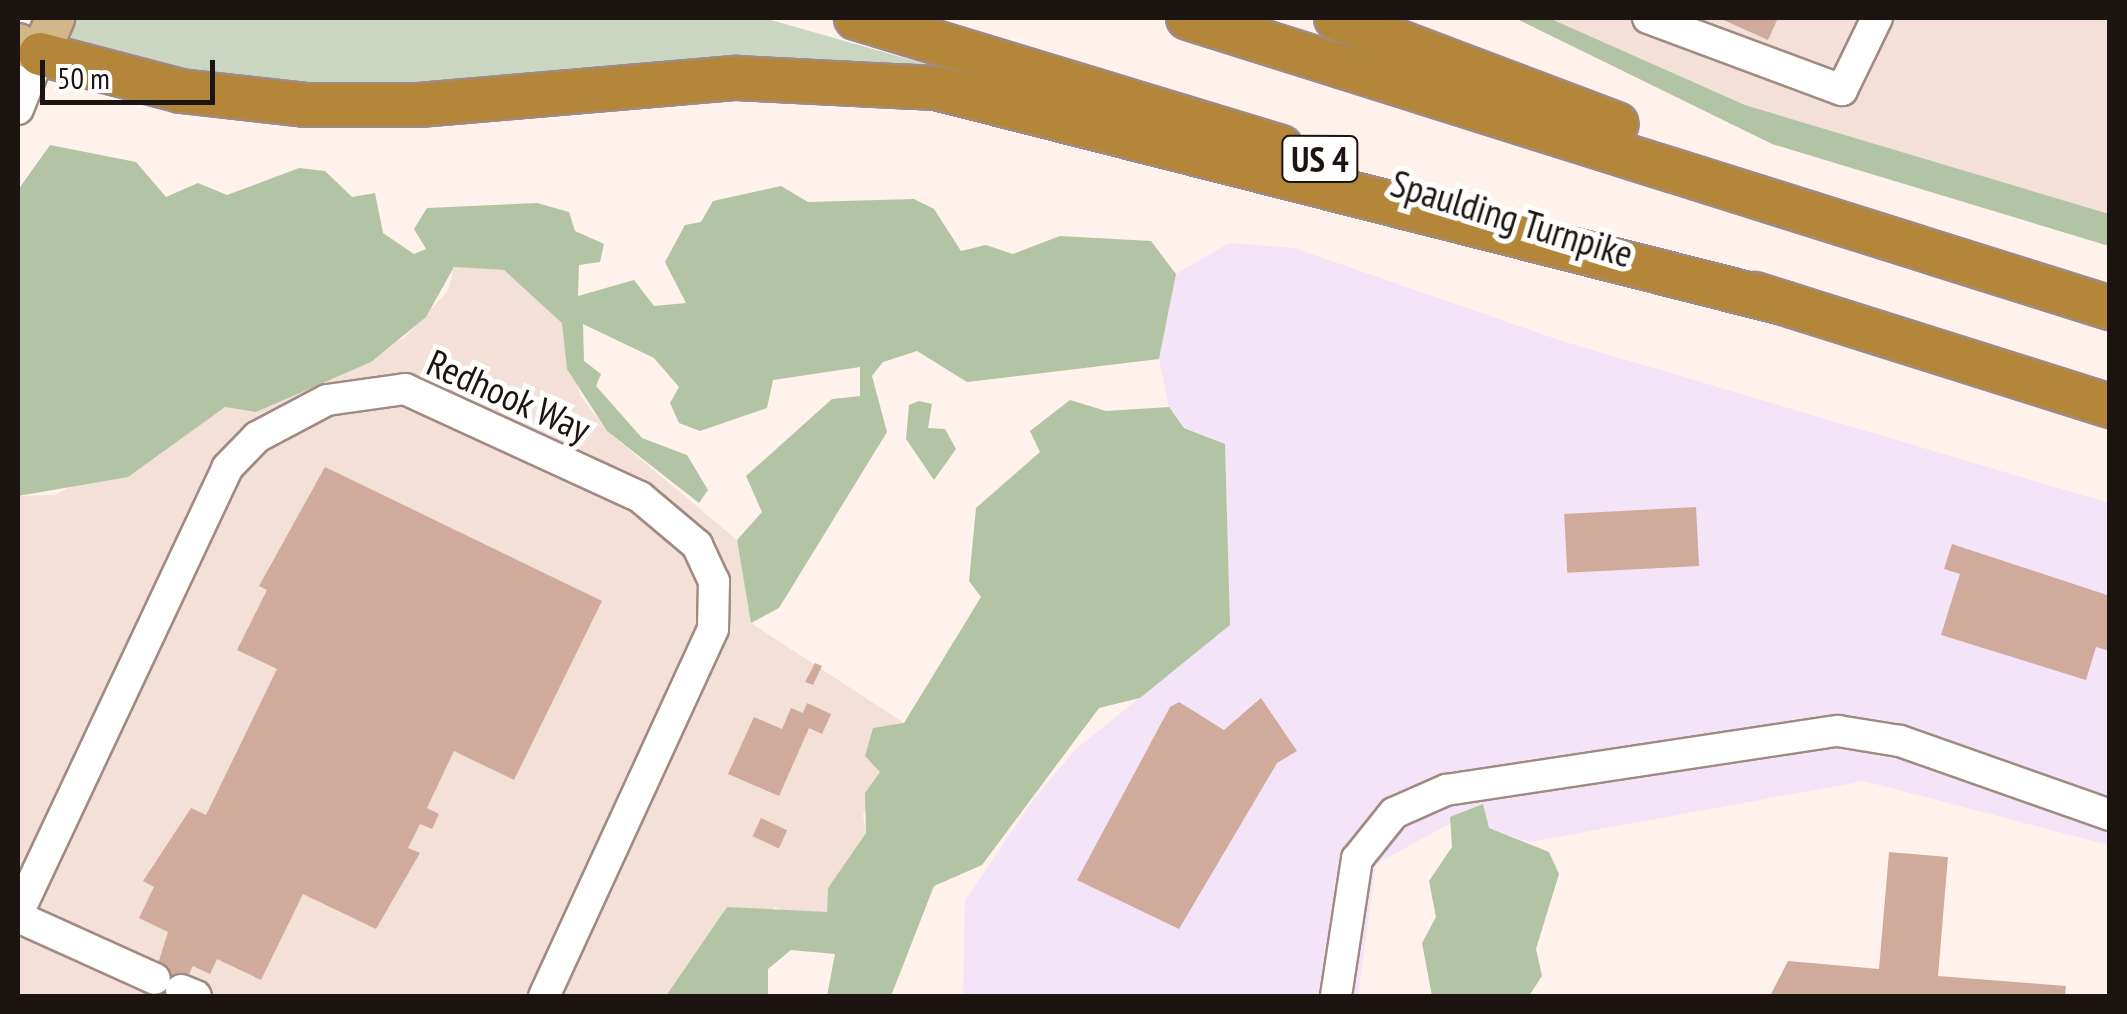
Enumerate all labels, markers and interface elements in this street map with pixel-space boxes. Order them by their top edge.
scale bar [45,40,220,102]
text: 50 m [57,58,110,97]
road number: US 4 [1280,129,1360,189]
street label: Spaulding Turnpike [1385,159,1639,277]
street label: Redhook Way [420,339,598,451]

